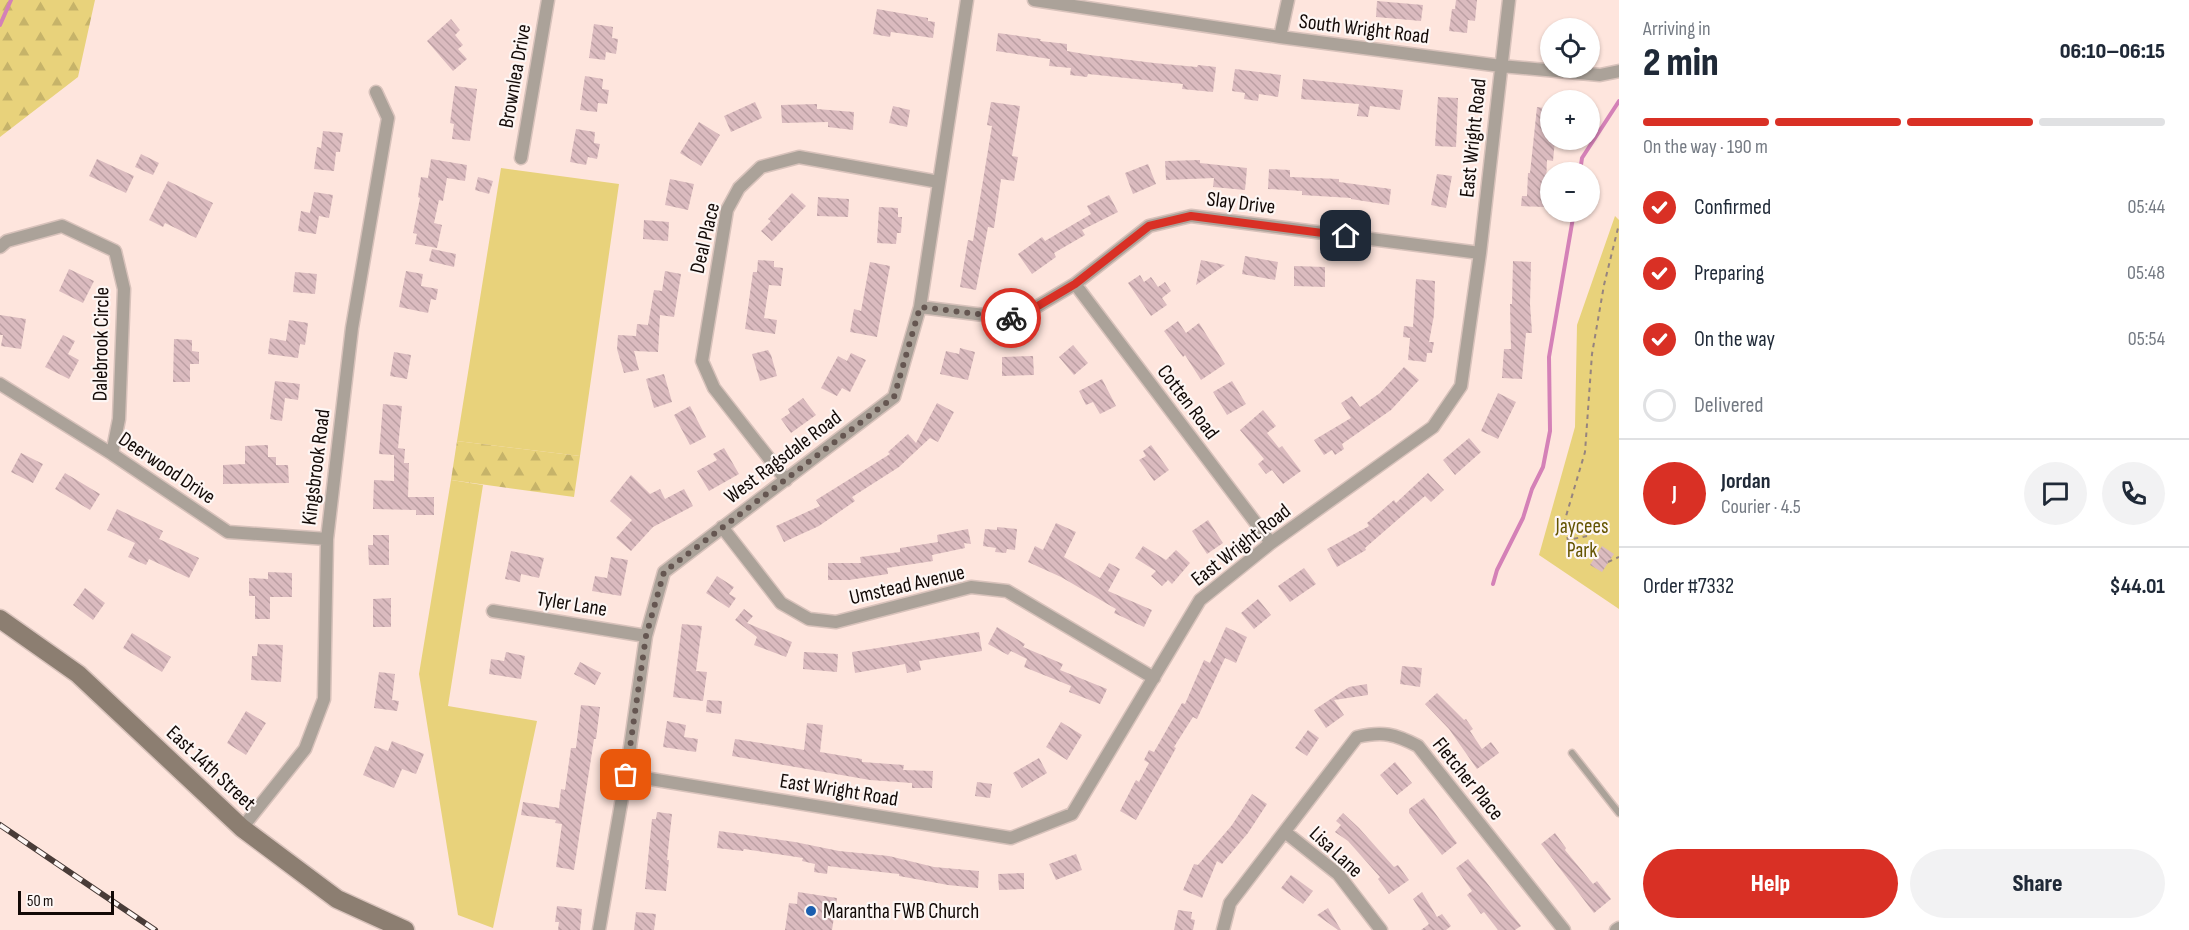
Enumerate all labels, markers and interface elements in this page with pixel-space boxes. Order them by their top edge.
street label: South Wright Road [1298,9,1430,49]
text: Arriving in [1643,17,1711,41]
map controls [1540,18,1600,222]
button: locate [1540,18,1600,78]
street label: Brownlea Drive [494,22,536,130]
text: 06:10–06:15 [2060,38,2165,65]
text: 2 min [1643,40,1719,87]
street label: East Wright Road [1454,77,1492,199]
button: + [1540,90,1600,150]
text: On the way · 190 m [1643,135,1768,159]
button: − [1540,162,1600,222]
street label: Slay Drive [1205,186,1277,220]
icon: check [1643,191,1676,224]
text: Confirmed [1694,194,1771,221]
text: 05:44 [2127,195,2165,219]
street label: Deal Place [685,200,725,276]
pin [1320,210,1371,261]
icon: home [1329,219,1362,252]
icon: check [1643,257,1676,290]
text: Preparing [1694,260,1764,287]
text: 05:48 [2127,261,2165,285]
street label: Dalebrook Circle [88,287,114,401]
courier [981,288,1041,348]
icon: bike [995,302,1028,335]
icon: check [1643,323,1676,356]
text: On the way [1694,326,1775,353]
text: 05:54 [2128,327,2165,351]
street label: Cotten Road [1152,360,1224,444]
text: Delivered [1694,392,1763,419]
street label: West Ragsdale Road [720,405,846,509]
street label: Kingsbrook Road [296,408,336,526]
street label: Deerwood Drive [114,426,220,510]
button: chat [2024,462,2087,525]
button: phone [2102,462,2165,525]
text: Jordan [1721,468,1770,495]
text: J [1672,480,1677,507]
text: Courier · 4.5 [1721,495,1801,519]
street label: East Wright Road [1186,498,1296,592]
park label: Jaycees Park [1555,514,1608,563]
street label: Umstead Avenue [847,560,967,610]
text: Order #7332 [1643,573,1734,600]
text: $44.01 [2110,573,2165,600]
street label: Tyler Lane [535,586,609,622]
street label: East 14th Street [161,720,261,816]
street label: Fletcher Place [1427,733,1509,825]
pin [600,749,651,800]
icon: bag [609,758,642,791]
street label: East Wright Road [778,768,900,812]
street label: Lisa Lane [1304,821,1368,883]
button: Help [1643,849,1898,918]
button: Share [1910,849,2165,918]
scale bar [18,888,114,916]
text: 50 m [27,892,53,911]
place label: Marantha FWB Church [823,899,979,924]
marker: Marantha FWB Church [804,904,818,918]

